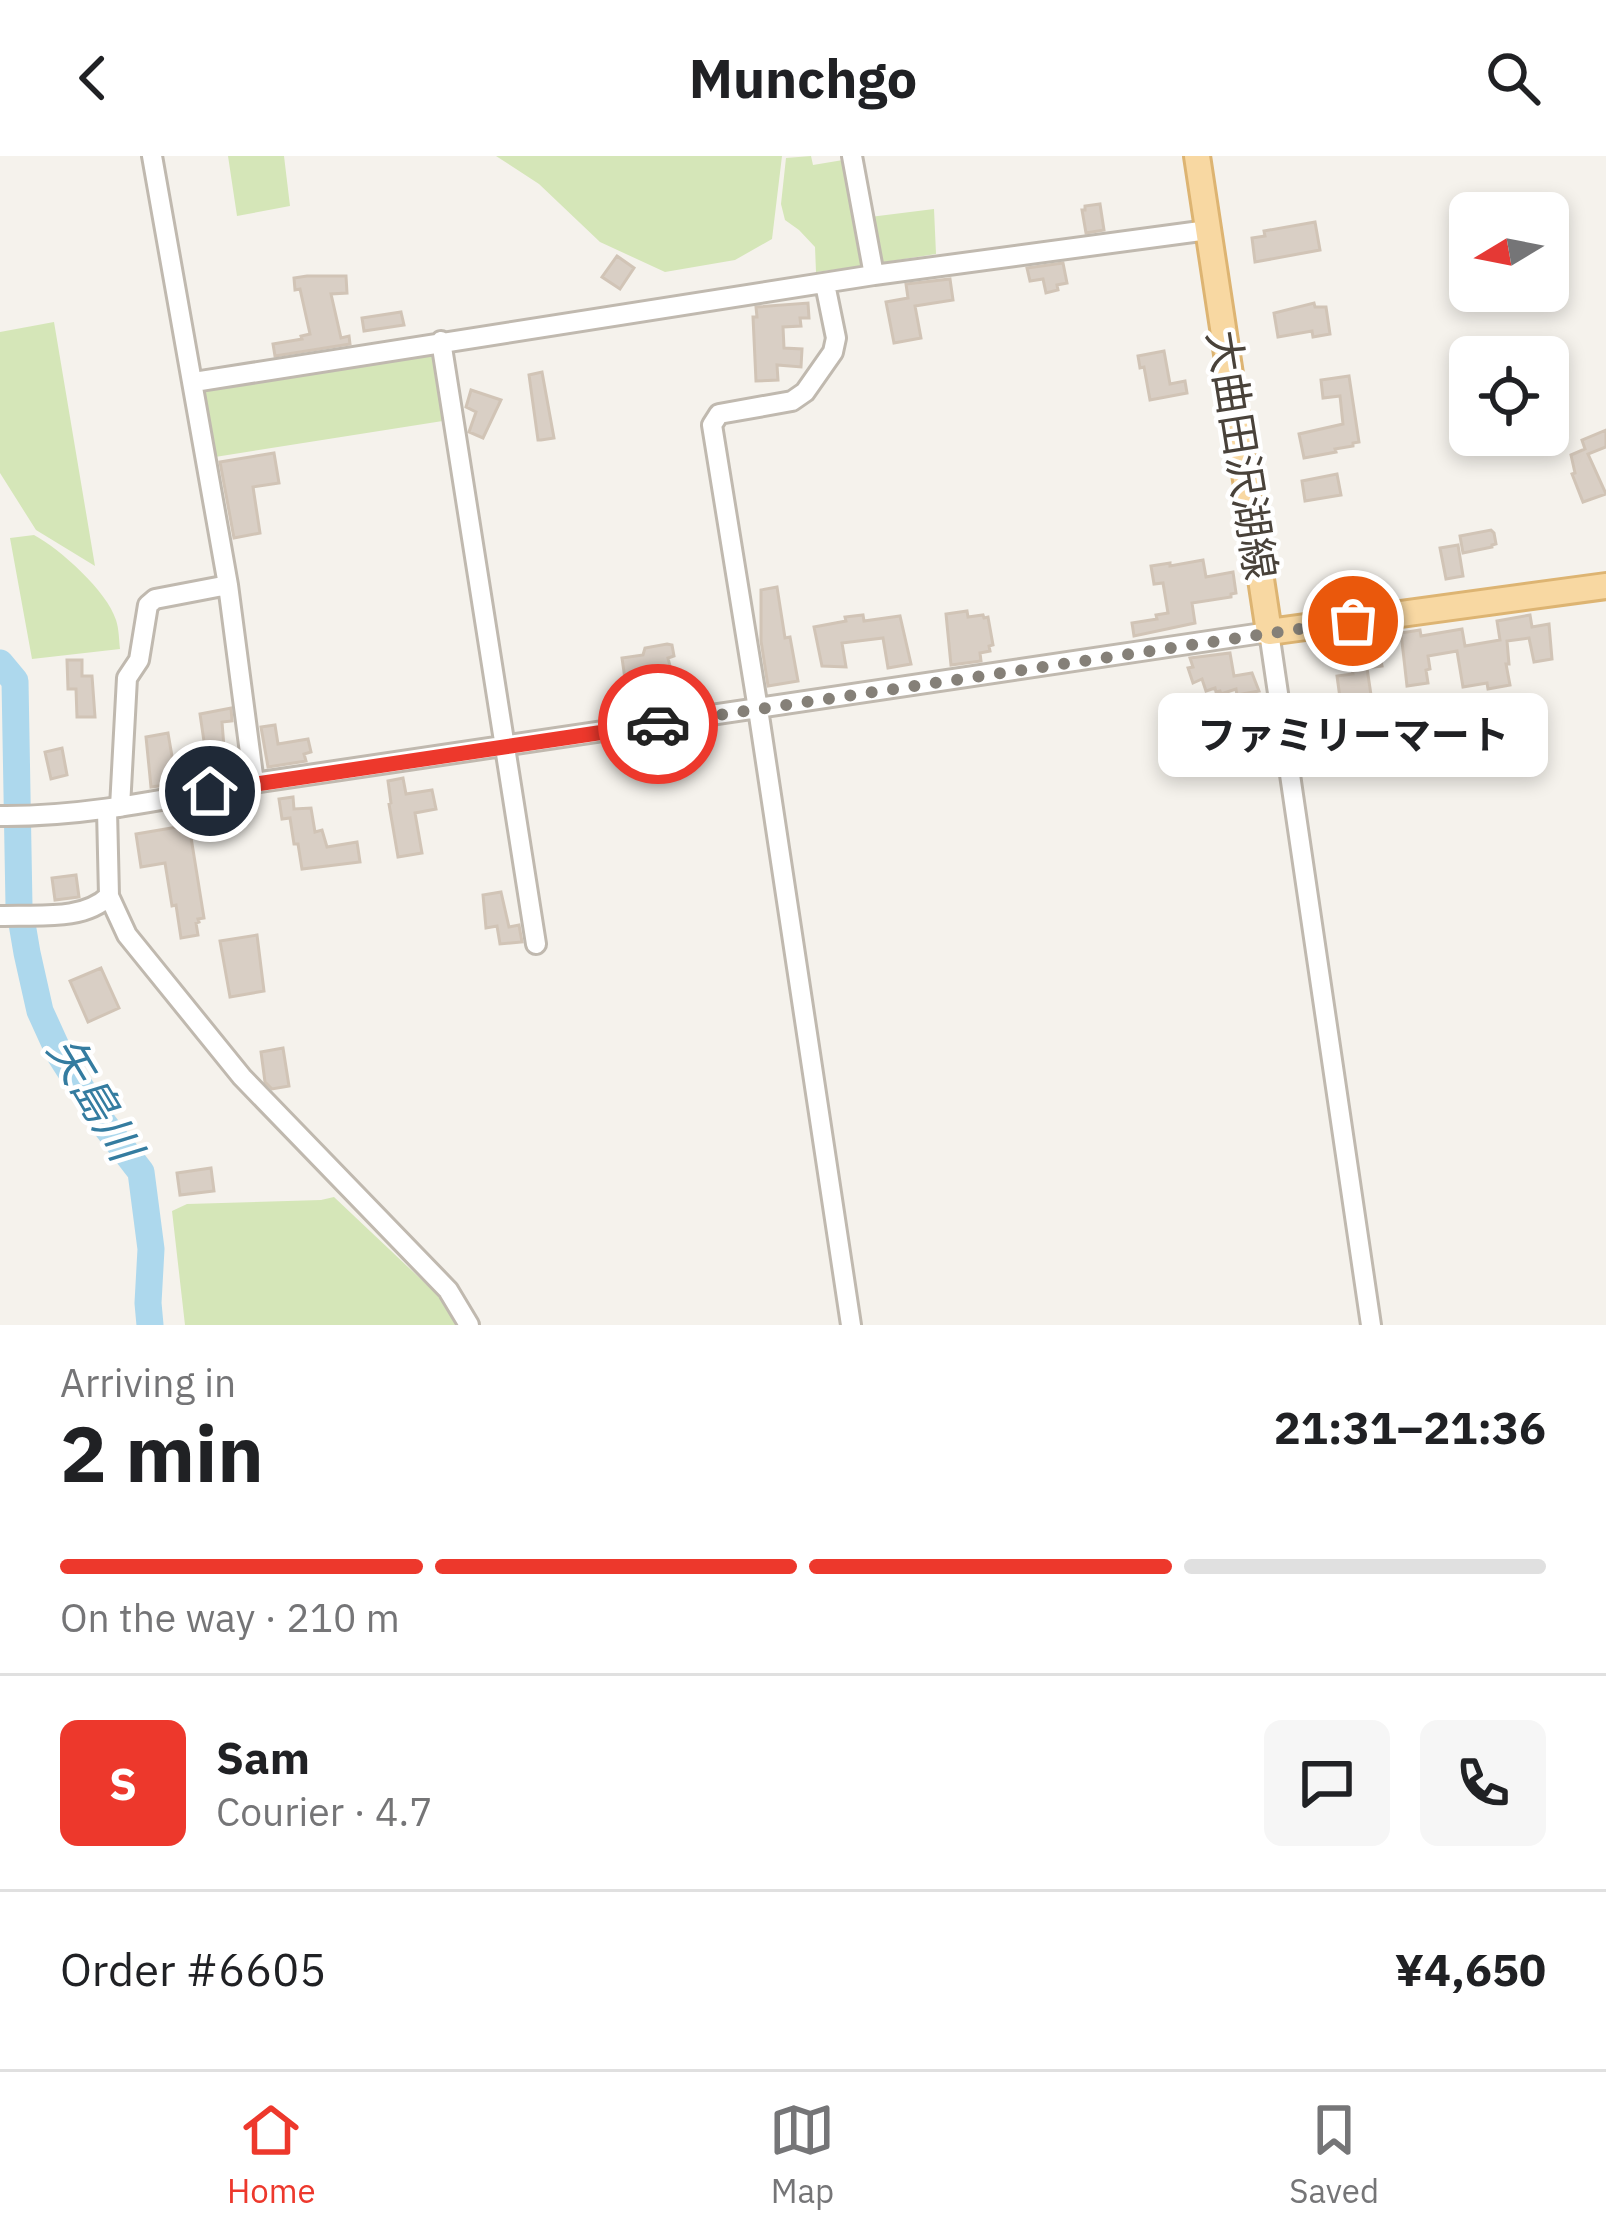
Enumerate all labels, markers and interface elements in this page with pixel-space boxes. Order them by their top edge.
text: Munchgo [689,43,917,113]
icon: back [60,45,126,111]
icon: search [1480,45,1546,111]
north arrow [1449,192,1569,312]
map controls [1449,192,1569,456]
street label: 大曲田沢湖線 [1196,326,1289,584]
button: locate [1449,336,1569,456]
pin [1302,570,1404,672]
icon: bag [1320,588,1386,654]
courier [598,664,718,784]
icon: car [625,691,691,757]
callout: ファミリーマート [1158,693,1548,777]
text: ファミリーマート [1197,709,1509,760]
pin [159,740,261,842]
icon: home [177,758,243,824]
water label: 矢島川 [36,1025,158,1174]
text: Arriving in [60,1357,236,1408]
text: 21:31–21:36 [1274,1398,1546,1456]
text: 2 min [60,1402,264,1503]
text: On the way · 210 m [60,1592,400,1643]
button: chat [1264,1720,1390,1846]
button: phone [1420,1720,1546,1846]
text: Sam [216,1728,310,1786]
text: S [109,1754,137,1812]
text: Courier · 4.7 [216,1786,433,1837]
text: Order #6605 [60,1940,326,1998]
text: ¥4,650 [1395,1940,1546,1998]
tab: Home [227,2097,316,2212]
tab: Map [769,2097,835,2212]
tab: Saved [1289,2097,1379,2212]

